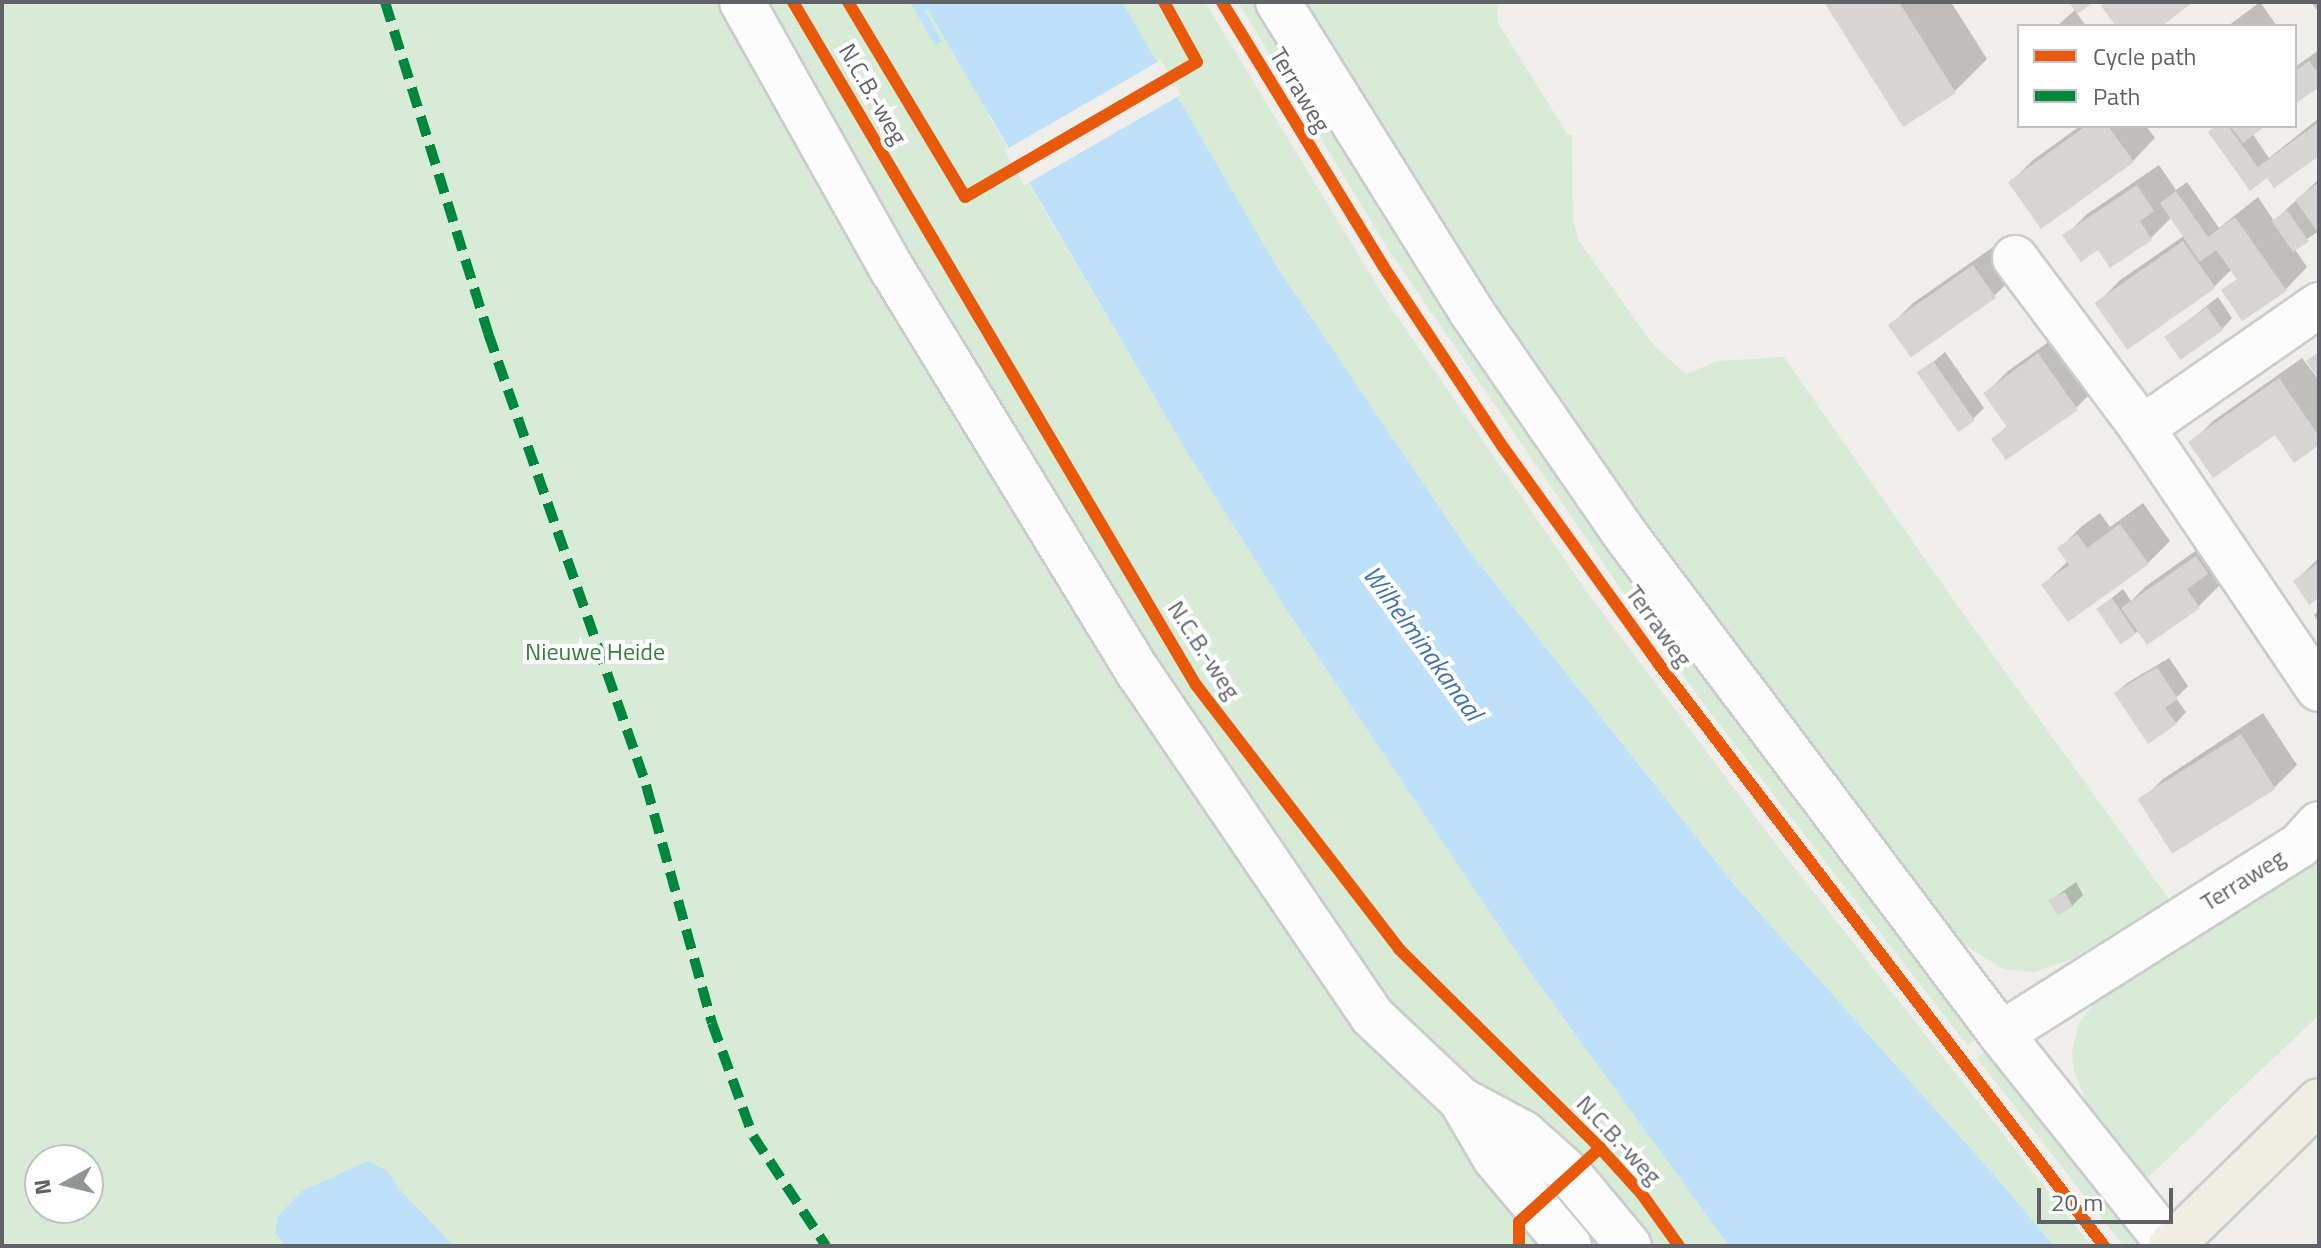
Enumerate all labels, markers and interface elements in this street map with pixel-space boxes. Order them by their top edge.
legend [2017,24,2297,128]
text: Cycle path [2093,38,2196,74]
street label: N.C.B.-weg [833,39,913,149]
street label: Terraweg [1263,42,1337,138]
text: Path [2093,78,2140,114]
water label: Wilhelminakanaal [1357,560,1489,726]
street label: Terraweg [1620,580,1698,672]
street label: N.C.B.-weg [1162,595,1246,705]
park label: Nieuwe Heide [525,638,665,666]
street label: Terraweg [2196,843,2290,917]
street label: N.C.B.-weg [1570,1089,1668,1191]
north arrow [24,1144,104,1224]
scale bar [2041,1172,2177,1222]
text: N [24,1177,60,1197]
text: 20 m [2051,1184,2103,1220]

